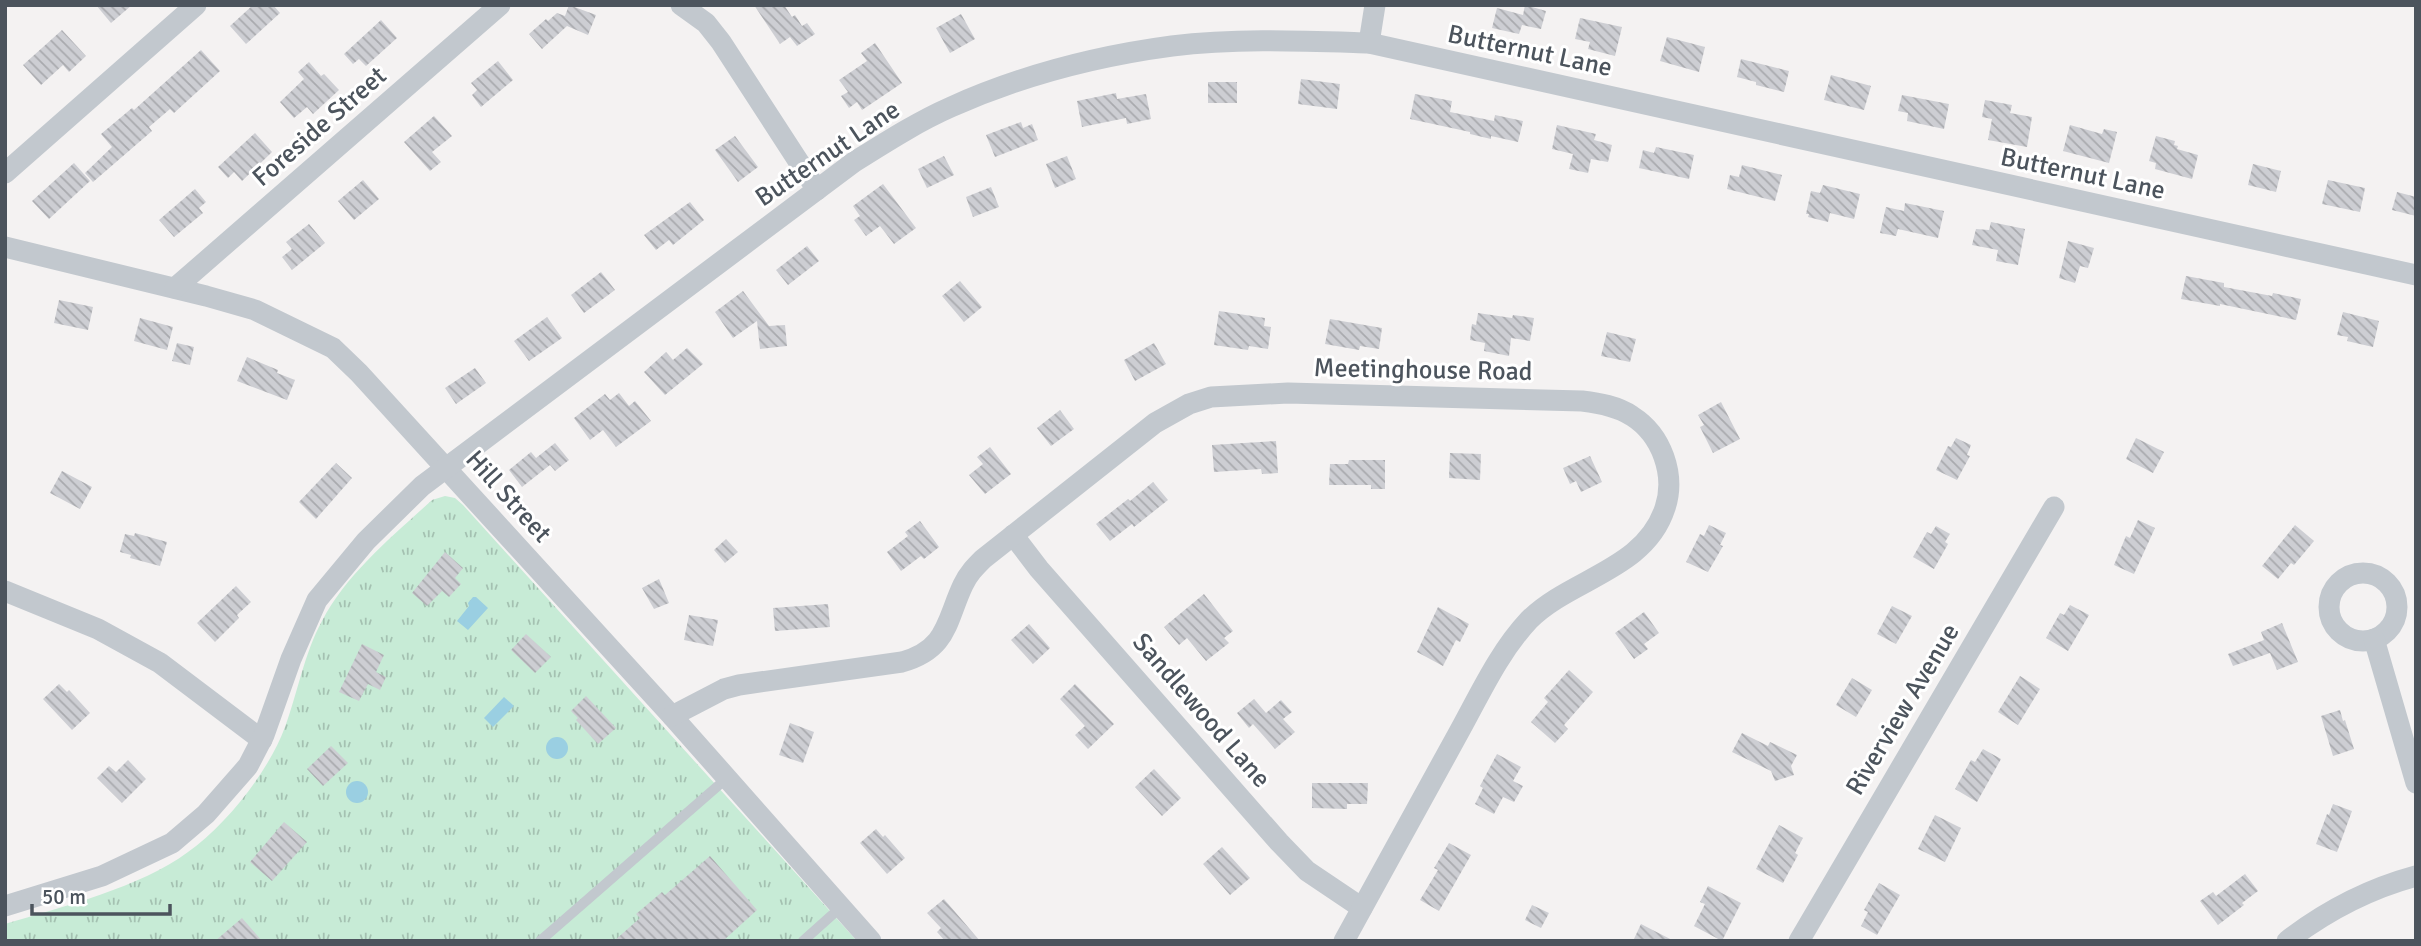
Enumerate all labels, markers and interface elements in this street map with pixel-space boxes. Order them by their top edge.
street label: Butternut Lane [1445,18,1615,84]
street label: Foreside Street [246,60,393,194]
street label: Butternut Lane [749,94,906,214]
street label: Butternut Lane [1998,141,2168,207]
street label: Meetinghouse Road [1313,352,1533,388]
street label: Hill Street [459,444,558,549]
street label: Riverview Avenue [1839,618,1967,801]
street label: Sandlewood Lane [1125,627,1277,794]
scale bar [32,872,170,916]
text: 50 m [42,884,86,910]

